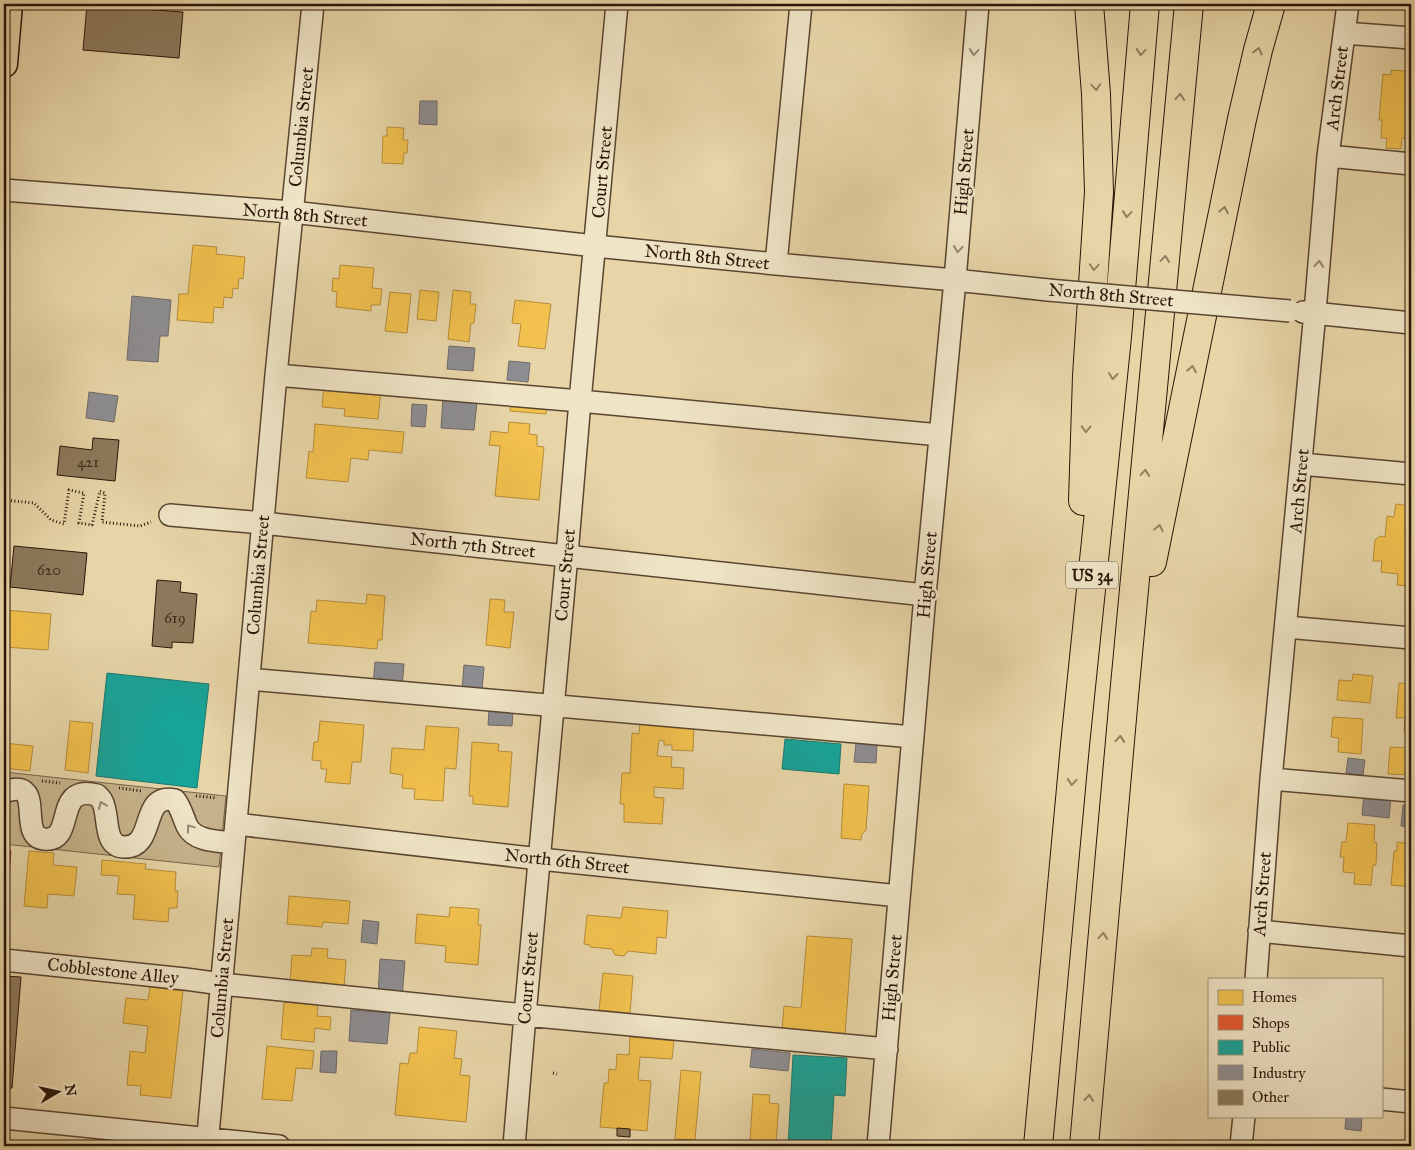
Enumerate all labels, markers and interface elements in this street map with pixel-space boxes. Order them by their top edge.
street label: Arch Street [1321,44,1353,133]
one-way arrow [1252,46,1263,55]
one-way arrow [968,49,979,57]
one-way arrow [1136,49,1147,57]
street label: Columbia Street [284,65,318,188]
one-way arrow [1090,84,1101,92]
one-way arrow [1174,93,1185,101]
street label: Court Street [587,124,617,219]
street label: High Street [949,127,980,217]
street label: North 8th Street [241,199,369,231]
one-way arrow [1218,205,1229,214]
one-way arrow [1122,211,1133,219]
street label: North 8th Street [643,239,771,275]
one-way arrow [953,245,964,253]
one-way arrow [1159,254,1170,262]
one-way arrow [1314,260,1325,268]
one-way arrow [1089,263,1100,271]
street label: North 8th Street [1047,279,1175,311]
one-way arrow [1186,364,1196,373]
one-way arrow [1108,372,1119,380]
one-way arrow [1080,426,1091,434]
street label: Arch Street [1284,447,1314,535]
house number: 421 [77,453,99,471]
one-way arrow [1139,469,1150,477]
street label: Columbia Street [242,513,274,636]
one-way arrow [1153,523,1163,532]
street label: North 7th Street [409,527,537,563]
street label: Court Street [550,527,580,622]
street label: High Street [912,530,943,620]
house number: 620 [37,561,61,579]
road number: US 34 [1066,562,1118,588]
house number: 619 [164,609,186,627]
one-way arrow [1114,735,1125,743]
one-way arrow [1066,778,1077,786]
one-way arrow [98,801,108,810]
one-way arrow [187,824,196,834]
street label: North 6th Street [504,844,631,879]
street label: Arch Street [1248,850,1276,938]
street label: Columbia Street [206,916,238,1039]
street label: Court Street [513,930,543,1025]
one-way arrow [1097,932,1108,940]
street label: High Street [877,933,908,1023]
street label: Cobblestone Alley [46,953,180,989]
legend [1208,978,1382,1118]
text: Homes [1252,988,1297,1006]
text: Shops [1252,1014,1290,1032]
text: Public [1252,1038,1290,1056]
text: Industry [1252,1064,1306,1082]
north arrow [32,1068,82,1118]
text: N [61,1083,80,1097]
text: Other [1252,1088,1289,1106]
one-way arrow [1083,1093,1094,1101]

